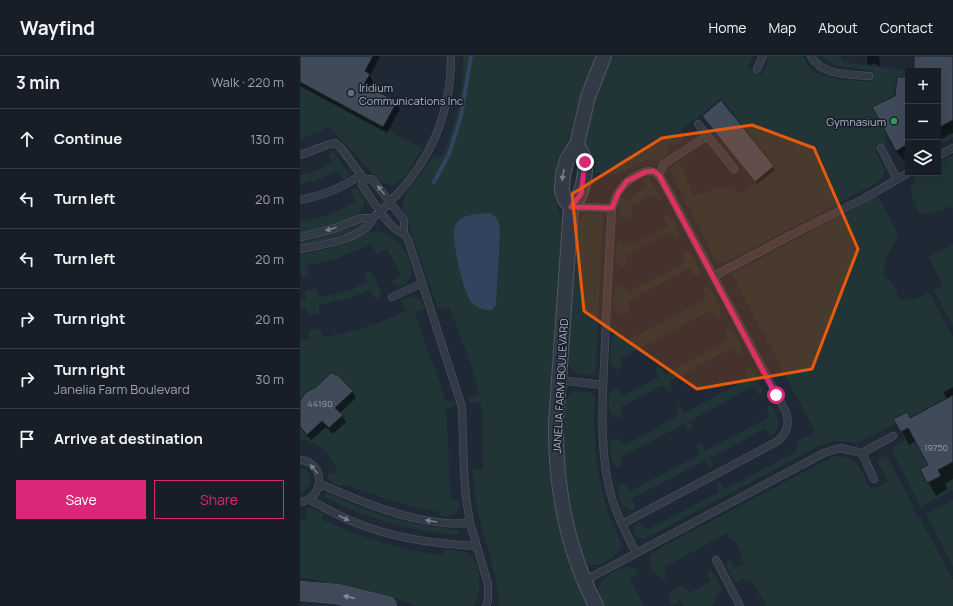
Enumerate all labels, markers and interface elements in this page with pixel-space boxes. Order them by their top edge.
text: Wayfind [20,15,95,41]
text: Home [709,18,746,37]
text: Map [768,18,796,37]
text: About [818,18,858,37]
text: Contact [880,18,933,37]
map controls [905,68,941,176]
button: + [905,68,941,104]
text: 3 min [16,71,60,94]
text: Walk · 220 m [211,73,284,91]
place label: Iridium Communications Inc [359,80,463,108]
marker: Iridium Communications Inc [346,88,356,98]
button: − [905,104,941,140]
place label: Gymnasium [826,114,886,129]
marker: Gymnasium [889,116,899,126]
icon: ahead [16,128,38,150]
text: Continue [54,128,122,149]
text: 130 m [250,130,284,148]
button: layers [905,140,941,176]
route end [576,153,594,171]
one-way arrow [560,169,566,182]
one-way arrow [378,185,386,195]
icon: left [16,188,38,210]
text: Turn left [54,188,116,209]
text: 20 m [255,190,284,208]
one-way arrow [325,226,337,232]
icon: left [16,248,38,270]
text: Turn left [54,248,116,269]
text: 20 m [255,250,284,268]
icon: right [16,308,38,330]
text: Turn right [54,308,125,329]
text: 20 m [255,310,284,328]
street label: JANELIA FARM BOULEVARD [549,318,571,454]
text: Turn right [54,359,125,380]
icon: right [16,368,38,390]
text: 30 m [255,370,284,388]
text: Janelia Farm Boulevard [54,380,190,398]
route start [767,386,785,404]
house number: 44190 [307,397,333,410]
icon: arrive [16,428,38,450]
text: Arrive at destination [54,428,203,449]
house number: 19750 [924,441,948,454]
one-way arrow [310,463,318,474]
button: Save [16,480,146,519]
button: Share [154,480,284,519]
one-way arrow [338,515,350,521]
one-way arrow [425,518,437,524]
one-way arrow [343,593,355,599]

